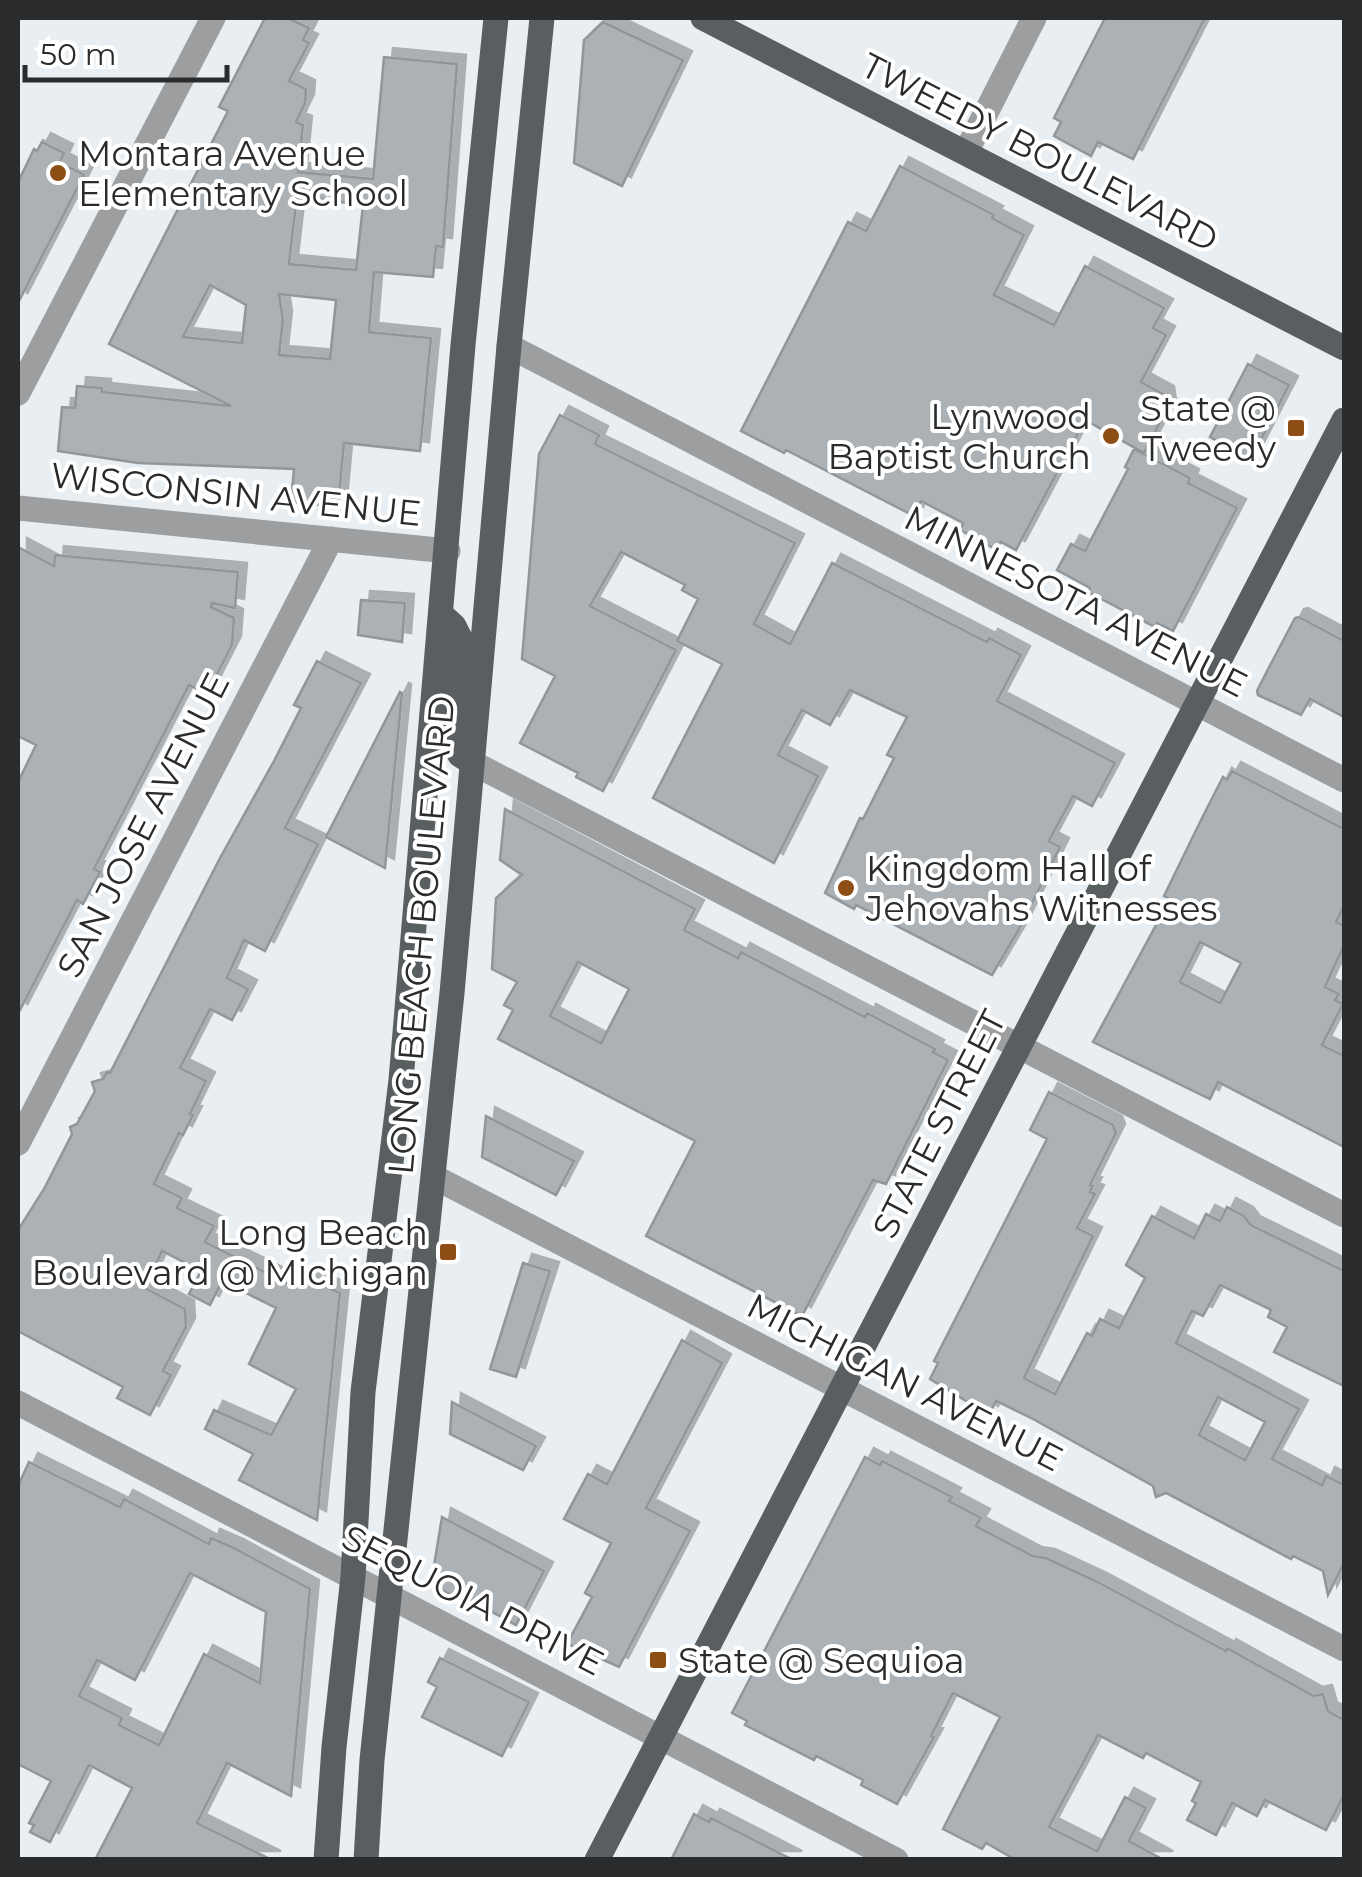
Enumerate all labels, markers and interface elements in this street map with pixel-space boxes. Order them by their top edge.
scale bar [25,20,228,82]
text: 50 m [40,36,117,73]
street label: TWEEDY BOULEVARD [855,43,1225,261]
place label: Montara Avenue Elementary School [78,132,408,215]
marker: Montara Avenue Elementary School [47,162,69,184]
place label: State @ Tweedy [1140,387,1276,470]
place label: Lynwood Baptist Church [827,395,1091,478]
marker: State @ Tweedy [1285,417,1307,439]
marker: Lynwood Baptist Church [1100,425,1122,447]
street label: WISCONSIN AVENUE [49,453,423,535]
street label: MINNESOTA AVENUE [898,496,1254,706]
street label: SAN JOSE AVENUE [48,666,238,984]
street label: LONG BEACH BOULEVARD [379,694,463,1176]
place label: Kingdom Hall of Jehovahs Witnesses [865,847,1217,930]
marker: Kingdom Hall of Jehovahs Witnesses [835,877,857,899]
street label: STATE STREET [863,1003,1015,1245]
place label: Long Beach Boulevard @ Michigan [32,1211,428,1294]
marker: Long Beach Boulevard @ Michigan [437,1241,459,1263]
street label: MICHIGAN AVENUE [740,1284,1070,1480]
street label: SEQUOIA DRIVE [335,1516,611,1684]
place label: State @ Sequioa [678,1639,965,1682]
marker: State @ Sequioa [647,1649,669,1671]

